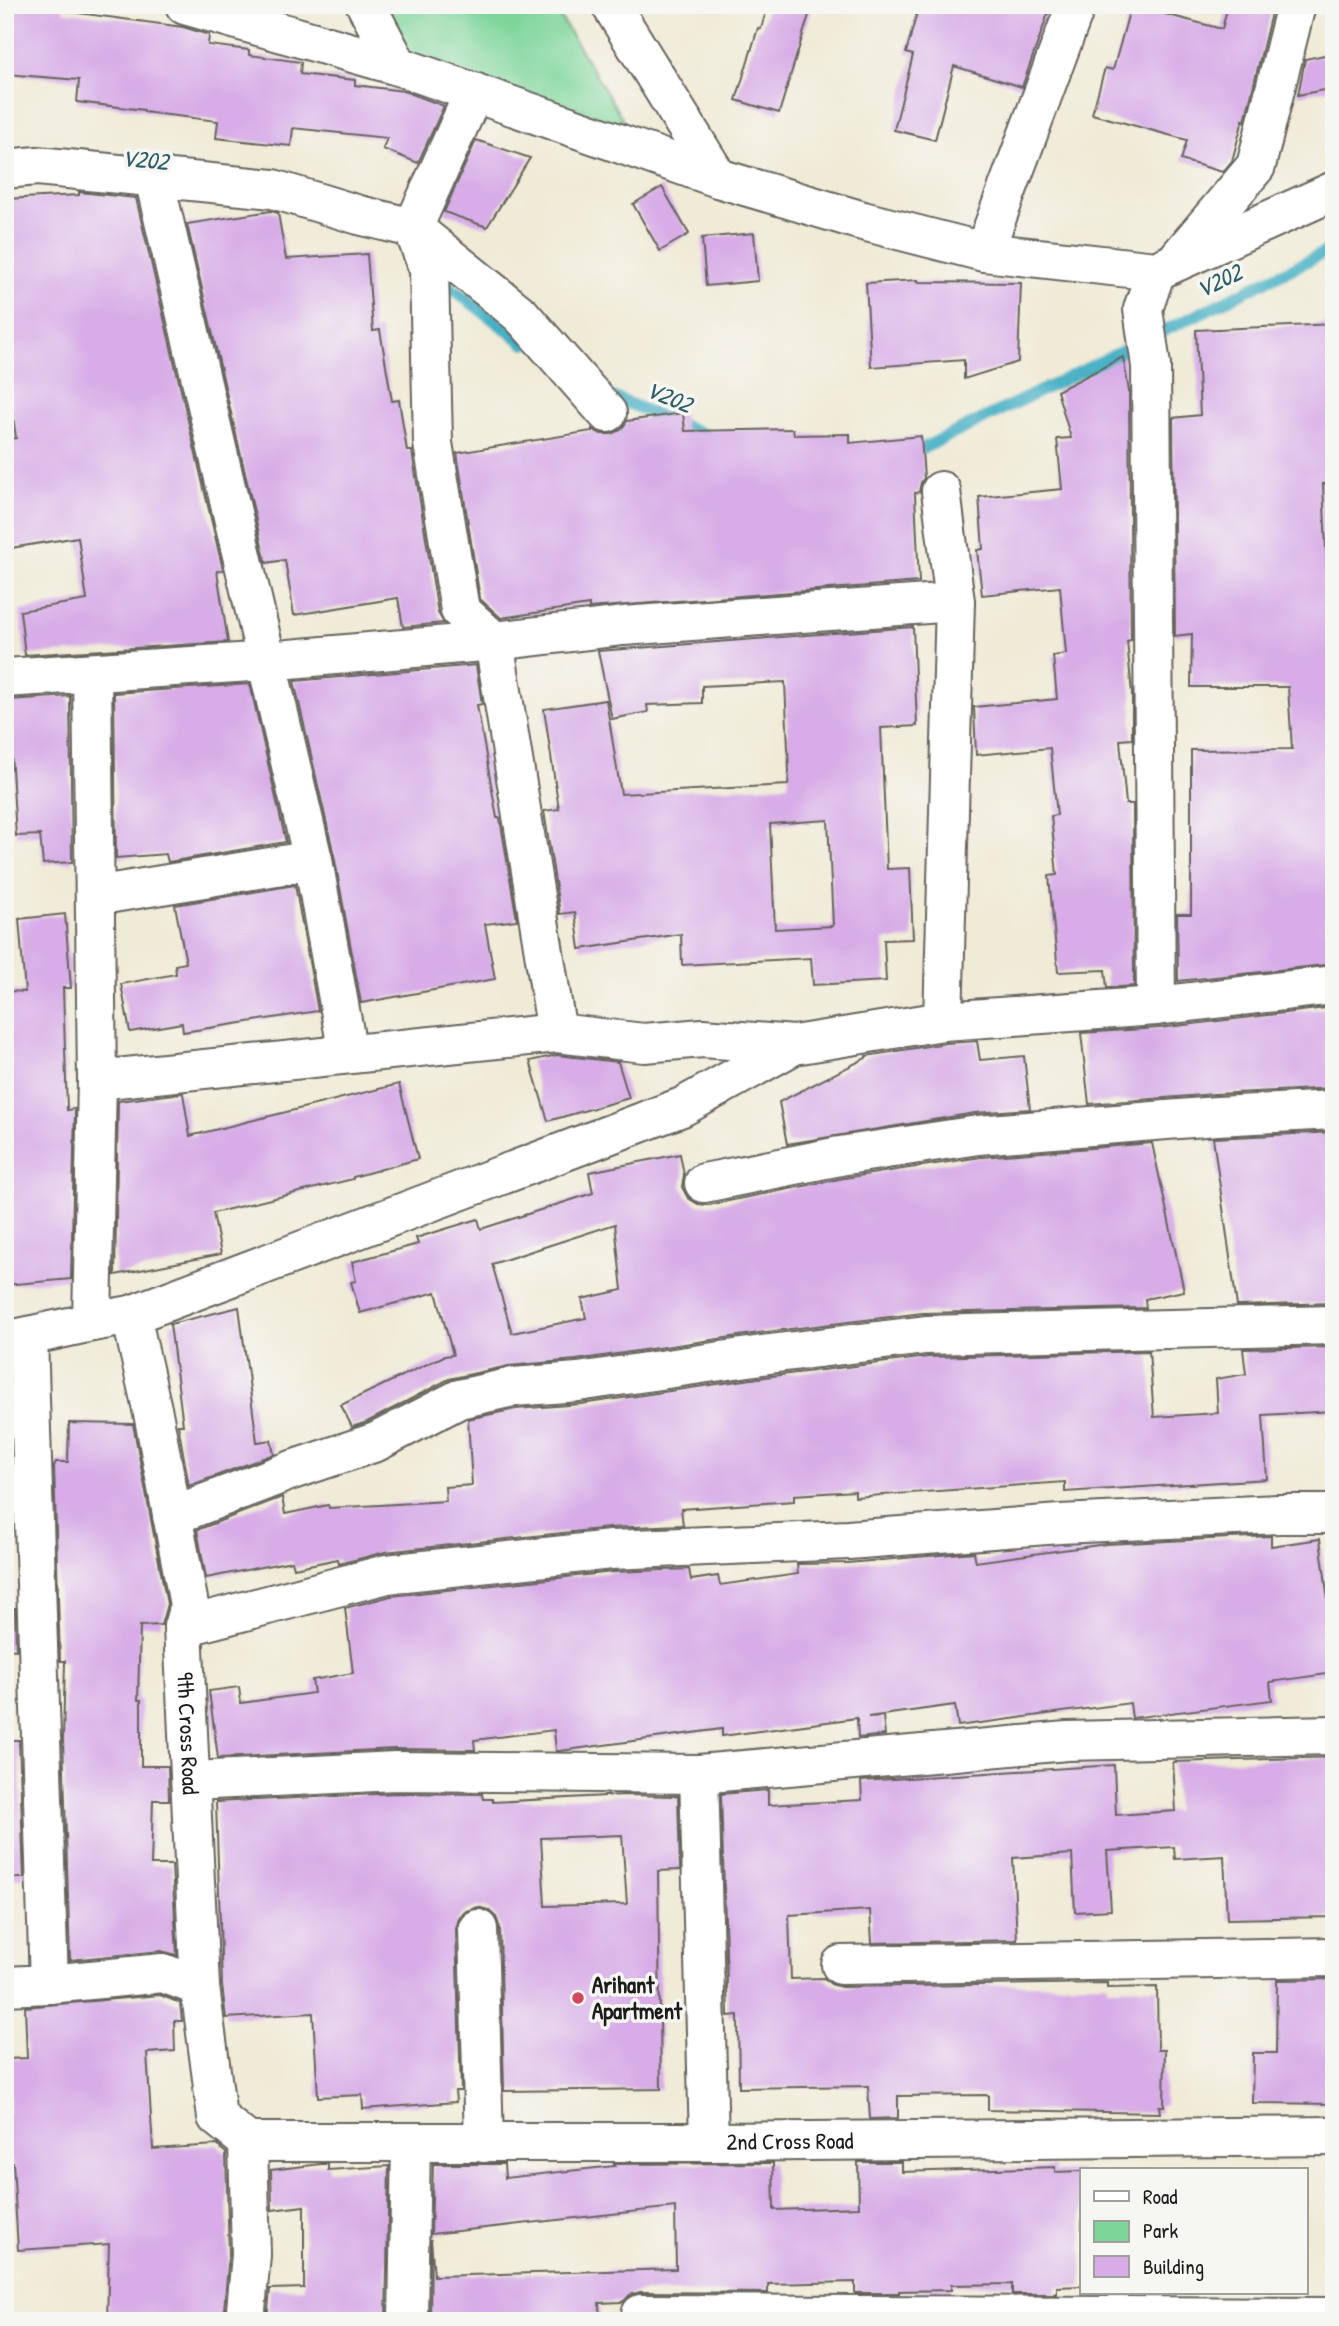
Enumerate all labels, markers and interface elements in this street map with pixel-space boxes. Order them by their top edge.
water label: V202 [120,141,172,177]
water label: V202 [1191,254,1249,305]
water label: V202 [642,372,700,421]
street label: 9th Cross Road [170,1671,207,1795]
place label: Arihant Apartment [592,1969,683,2027]
marker: Arihant Apartment [570,1990,586,2006]
street label: 2nd Cross Road [726,2125,854,2157]
legend [1080,2168,1308,2294]
text: Road [1143,2182,1177,2211]
text: Park [1143,2216,1178,2245]
text: Building [1143,2252,1204,2281]

